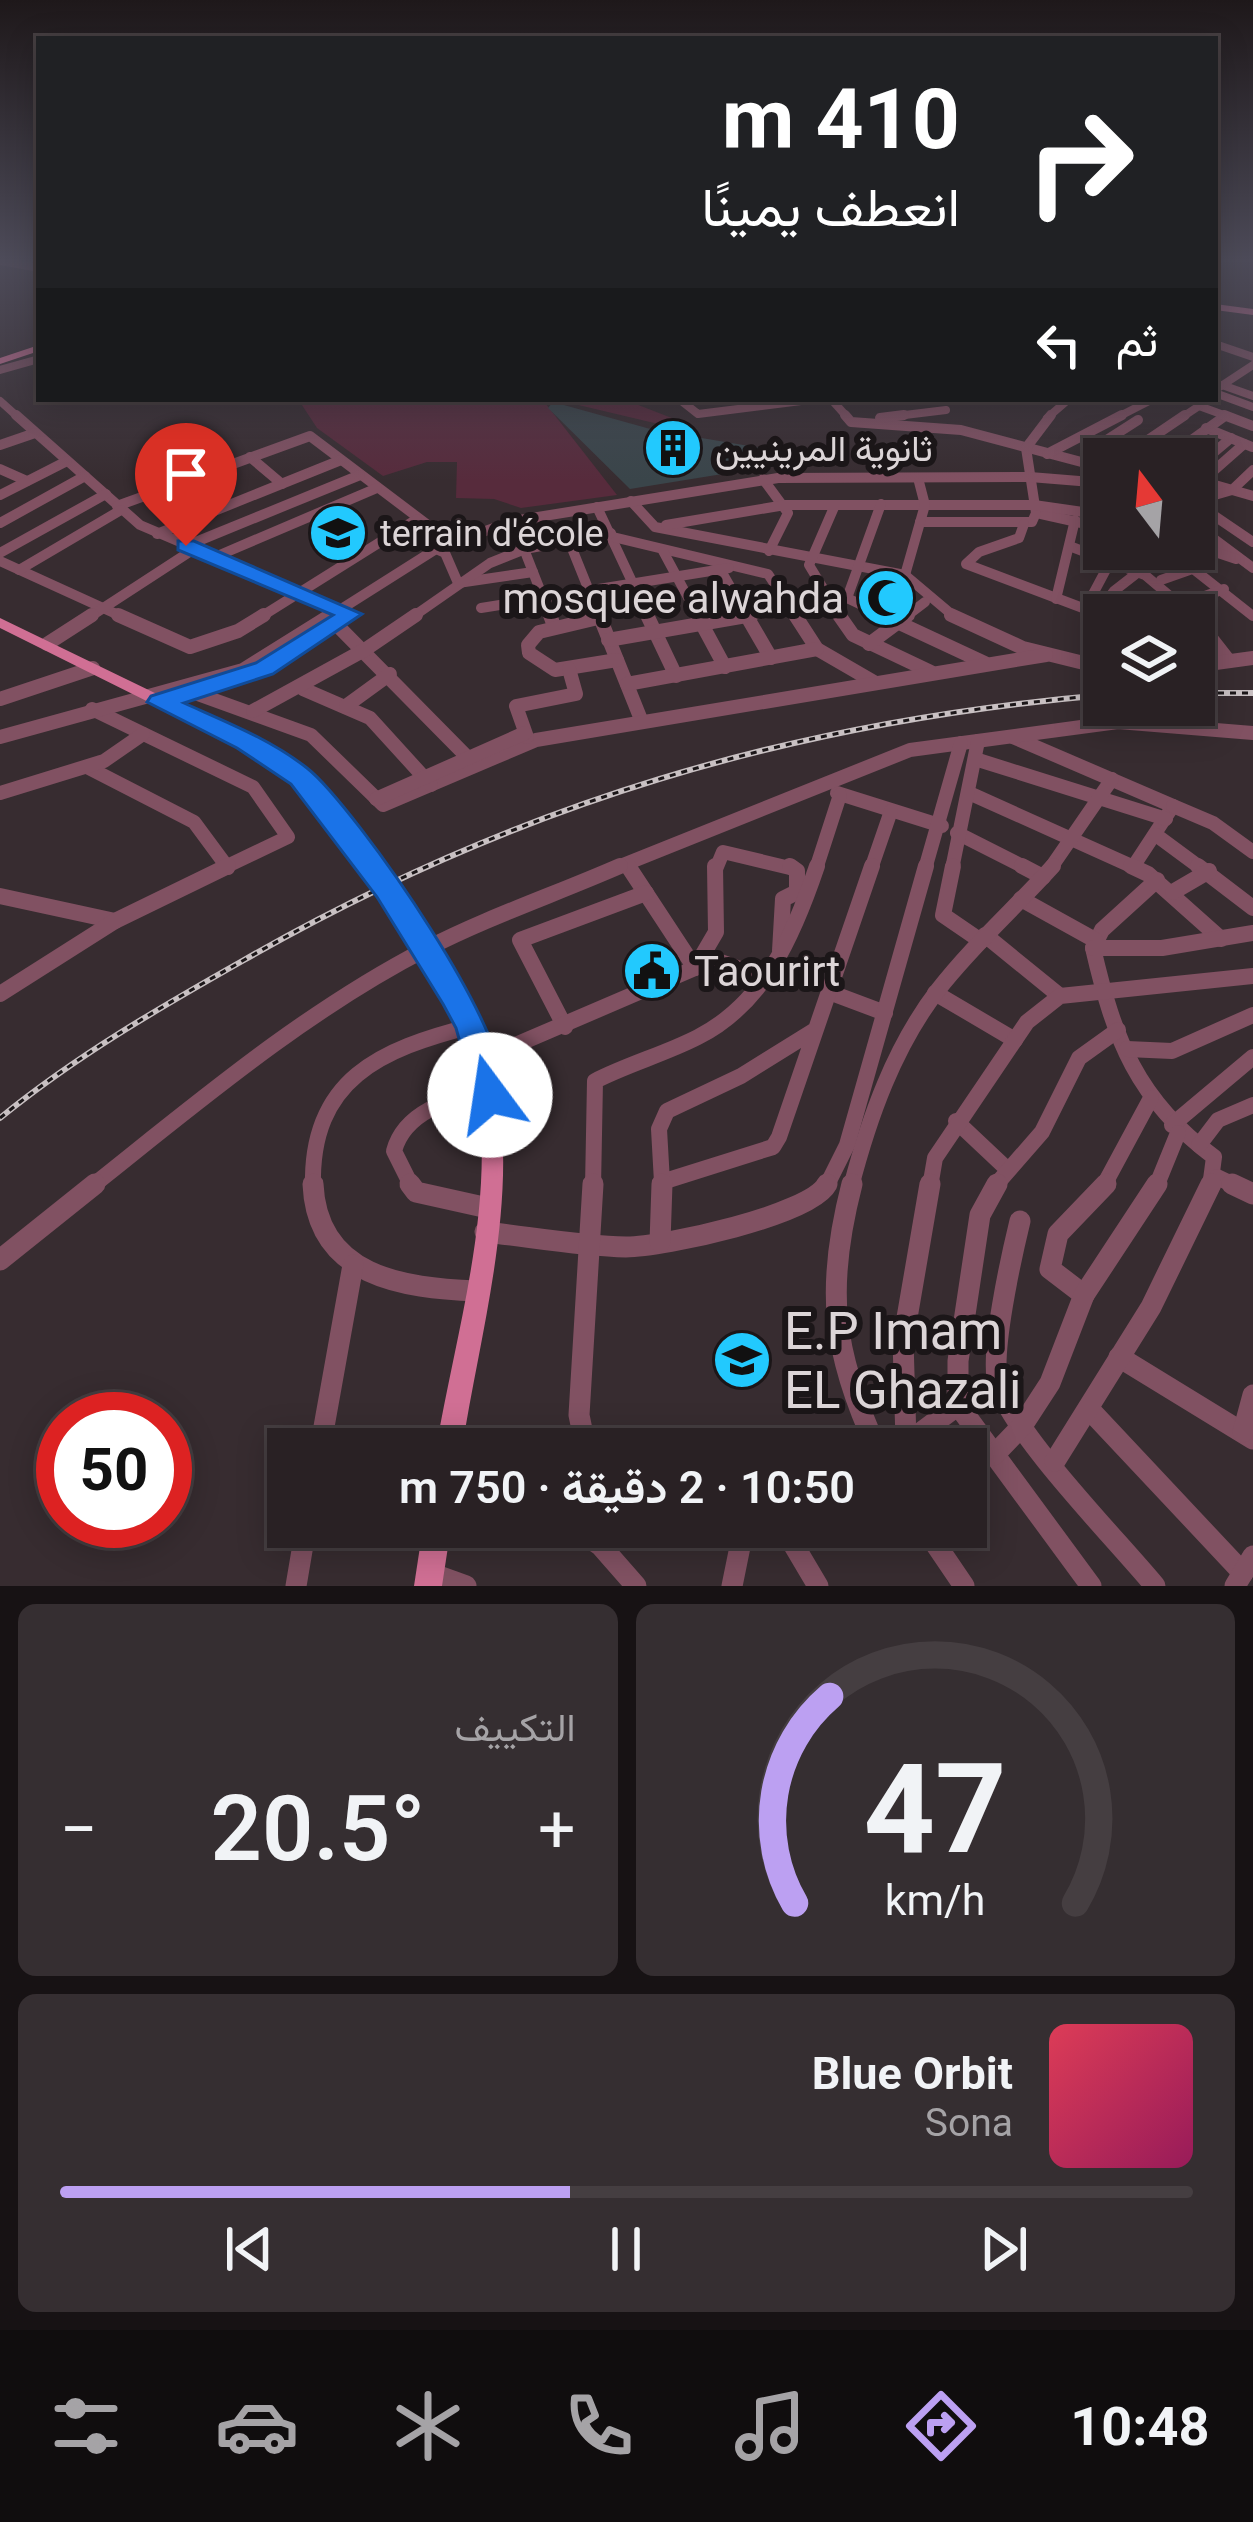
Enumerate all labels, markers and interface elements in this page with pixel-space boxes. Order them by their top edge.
text: 410 m [722,70,960,169]
icon: right [1002,84,1158,240]
text: انعطف يمينًا [701,176,960,239]
icon: left [1026,312,1092,378]
text: ثم [1116,314,1158,367]
building icon: ثانوية المرينيين [642,417,704,479]
pin [135,423,237,546]
place label: ثانوية المرينيين [715,428,933,471]
north arrow [1083,438,1215,570]
map controls [1083,438,1215,726]
icon: arrive [153,441,219,507]
school or university icon: terrain d'école [307,502,369,564]
place label: terrain d'école [380,513,604,555]
mosque icon: mosquee alwahda [855,567,917,629]
place label: mosquee alwahda [502,574,844,623]
button: layers [1083,594,1215,726]
public building icon: Taourirt [621,940,683,1002]
place label: Taourirt [694,947,840,996]
position arrow [427,1032,553,1158]
place label: E.P Imam EL Ghazali [784,1302,1022,1420]
school or university icon: E.P Imam EL Ghazali [711,1329,773,1391]
speed limit sign: 50 [36,1392,192,1548]
text: 10:50 · 2 دقيقة · 750 m [399,1461,855,1514]
text: التكييف [455,1705,576,1751]
text: 47 [864,1736,1007,1882]
text: 20.5° [211,1777,425,1882]
text: − [60,1791,98,1868]
text: + [538,1791,575,1868]
text: km/h [885,1875,986,1925]
text: Blue Orbit [812,2047,1013,2100]
text: Sona [925,2100,1013,2146]
icon: previous [216,2216,282,2282]
icon: pause [593,2216,659,2282]
icon: next [971,2216,1037,2282]
icon: filters [44,2384,128,2468]
icon: car [215,2384,299,2468]
icon: climate [386,2384,470,2468]
icon: phone [557,2384,641,2468]
icon: music [728,2384,812,2468]
icon: directions [899,2384,983,2468]
text: 10:48 [1070,2395,1209,2458]

